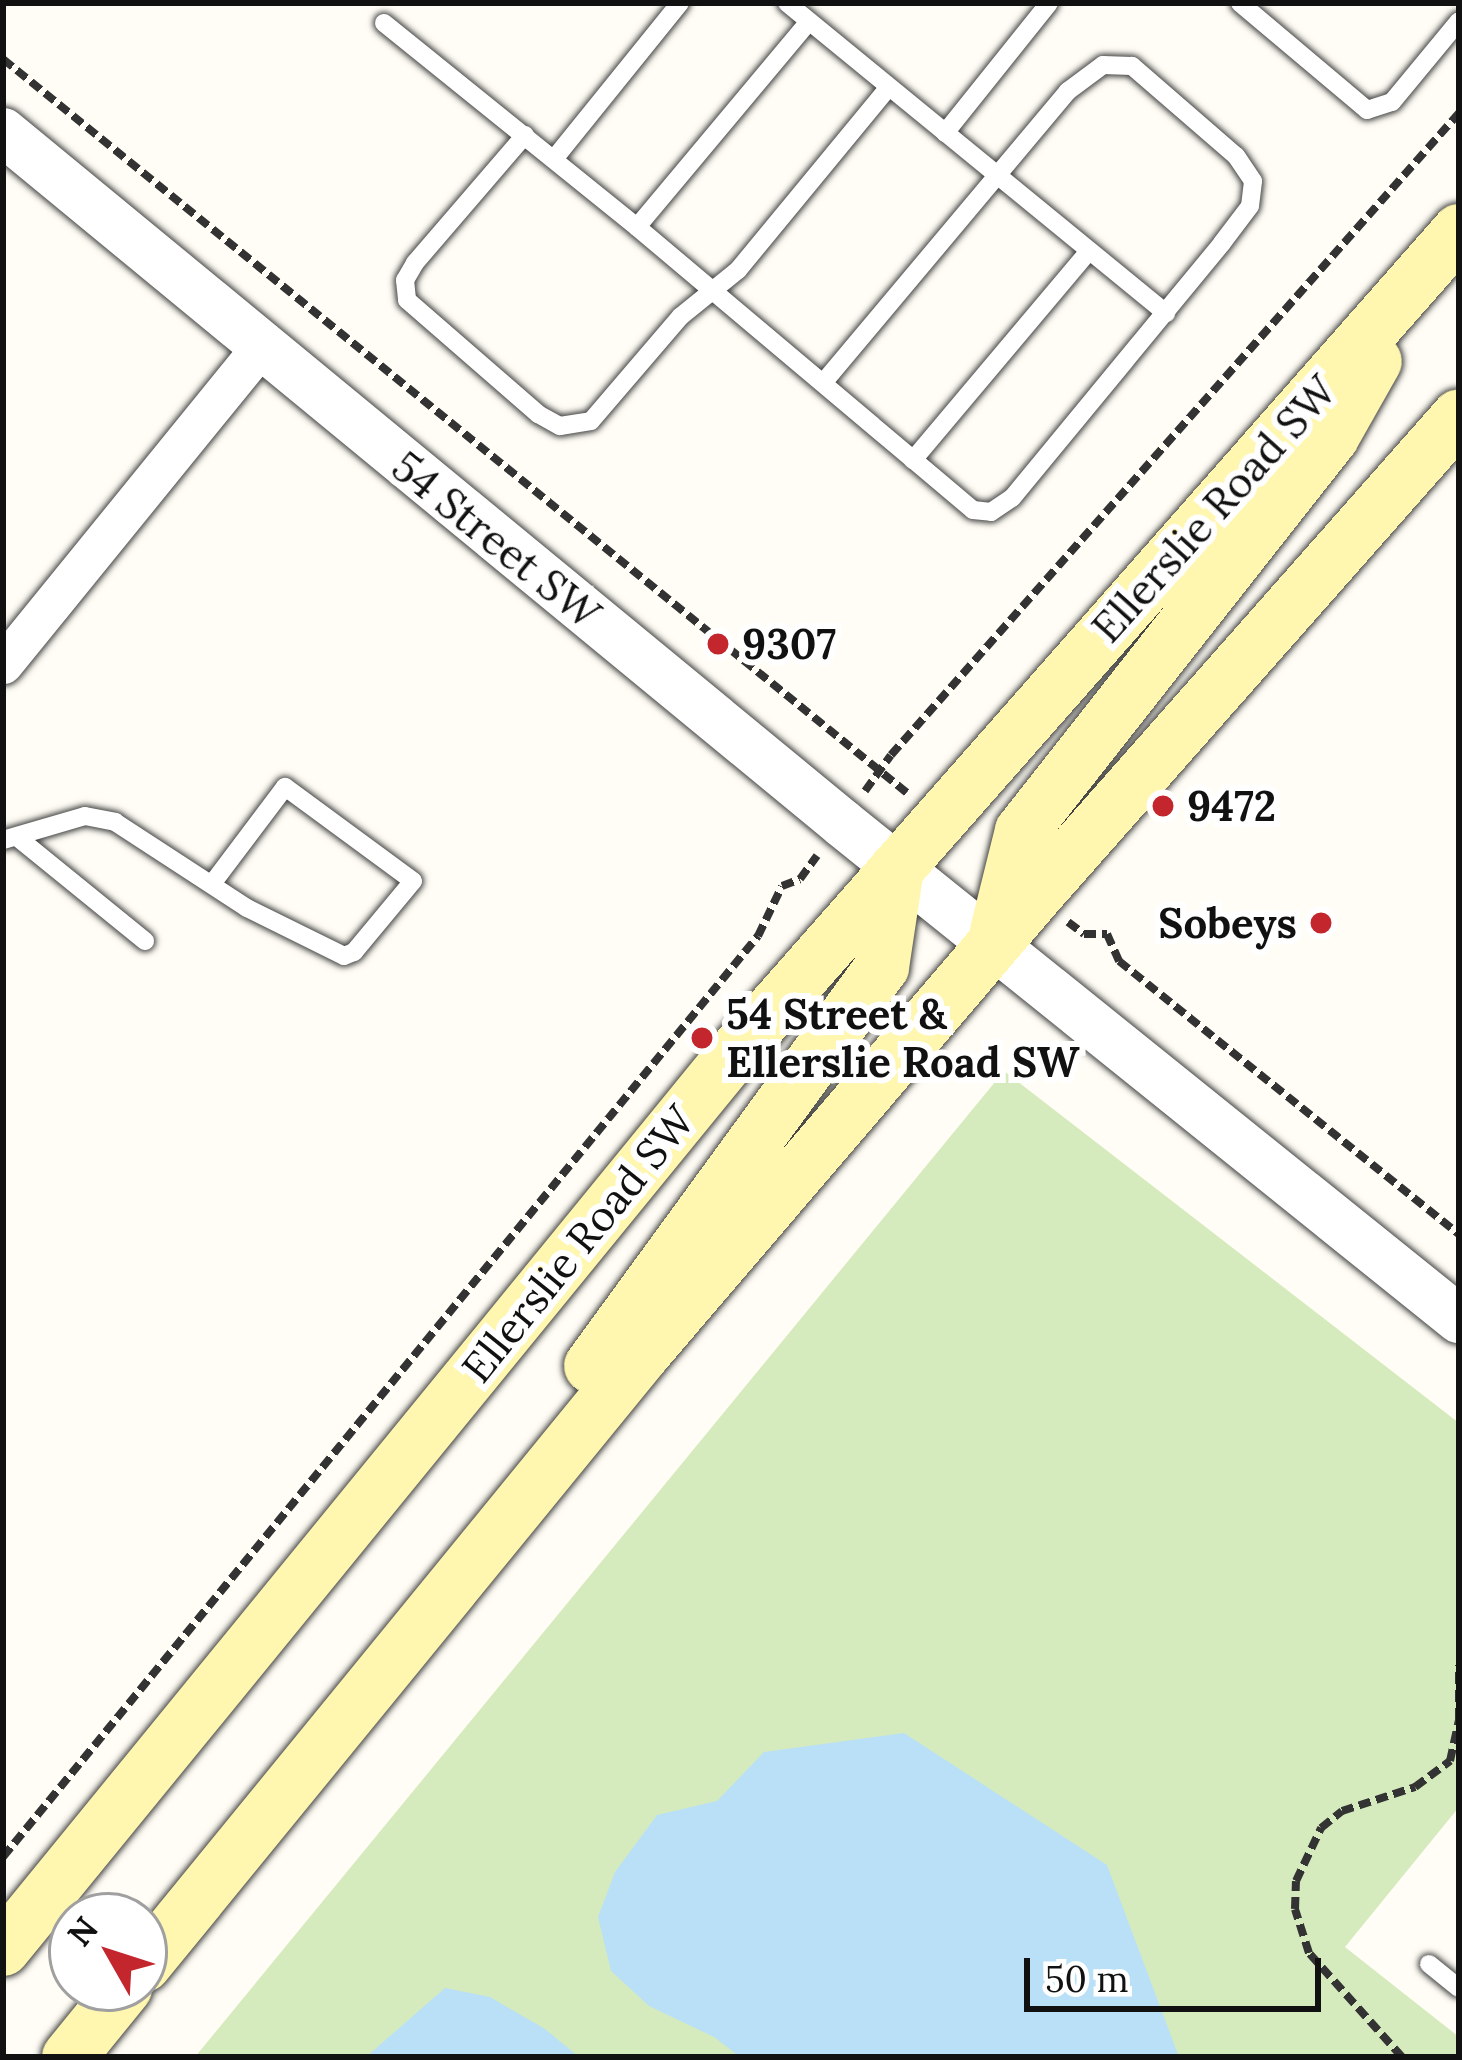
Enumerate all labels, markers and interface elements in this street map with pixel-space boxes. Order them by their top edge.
street label: Ellerslie Road SW [1081,366,1347,652]
street label: 54 Street SW [382,441,610,639]
place label: 9307 [742,619,836,669]
marker: 9307 [705,631,731,657]
place label: 9472 [1187,781,1276,831]
marker: 9472 [1150,793,1176,819]
place label: Sobeys [1158,898,1297,948]
marker: Sobeys [1308,910,1334,936]
place label: 54 Street & Ellerslie Road SW [726,989,1079,1088]
marker: 54 Street & Ellerslie Road SW [689,1025,715,1051]
street label: Ellerslie Road SW [451,1096,705,1392]
north arrow [48,1892,168,2012]
text: N [58,1908,107,1954]
scale bar [1030,1934,1327,2008]
text: 50 m [1045,1956,1129,2002]

